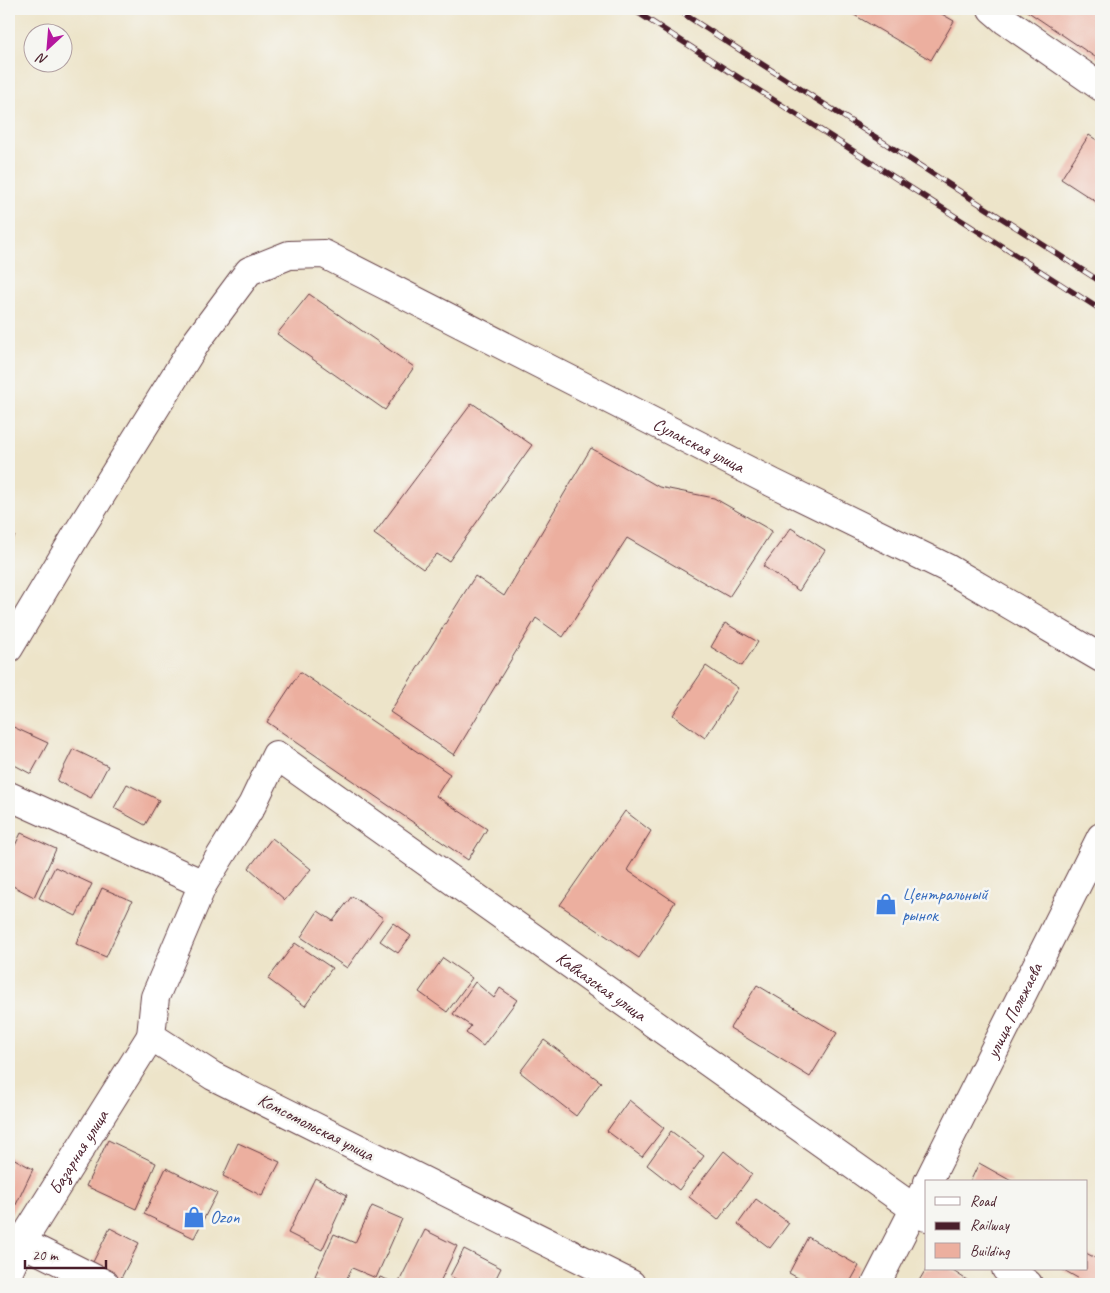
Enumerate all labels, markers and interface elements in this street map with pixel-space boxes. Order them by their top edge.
north arrow [22,22,72,72]
text: N [33,49,50,69]
street label: Сулакская улица [649,413,749,478]
place label: Центральный рынок [902,883,989,926]
shop icon: Центральный рынок [873,891,899,917]
street label: Кавказская улица [552,947,651,1026]
street label: улица Полежаева [981,958,1048,1062]
street label: Комсомольская улица [255,1088,379,1166]
street label: Базарная улица [44,1105,114,1198]
legend [925,1180,1088,1270]
text: Road [970,1192,997,1211]
shop icon: Ozon [181,1204,207,1230]
place label: Ozon [210,1206,240,1228]
text: Railway [970,1216,1011,1235]
scale bar [25,1238,106,1270]
text: Building [970,1242,1010,1261]
text: 20 m [32,1246,59,1265]

